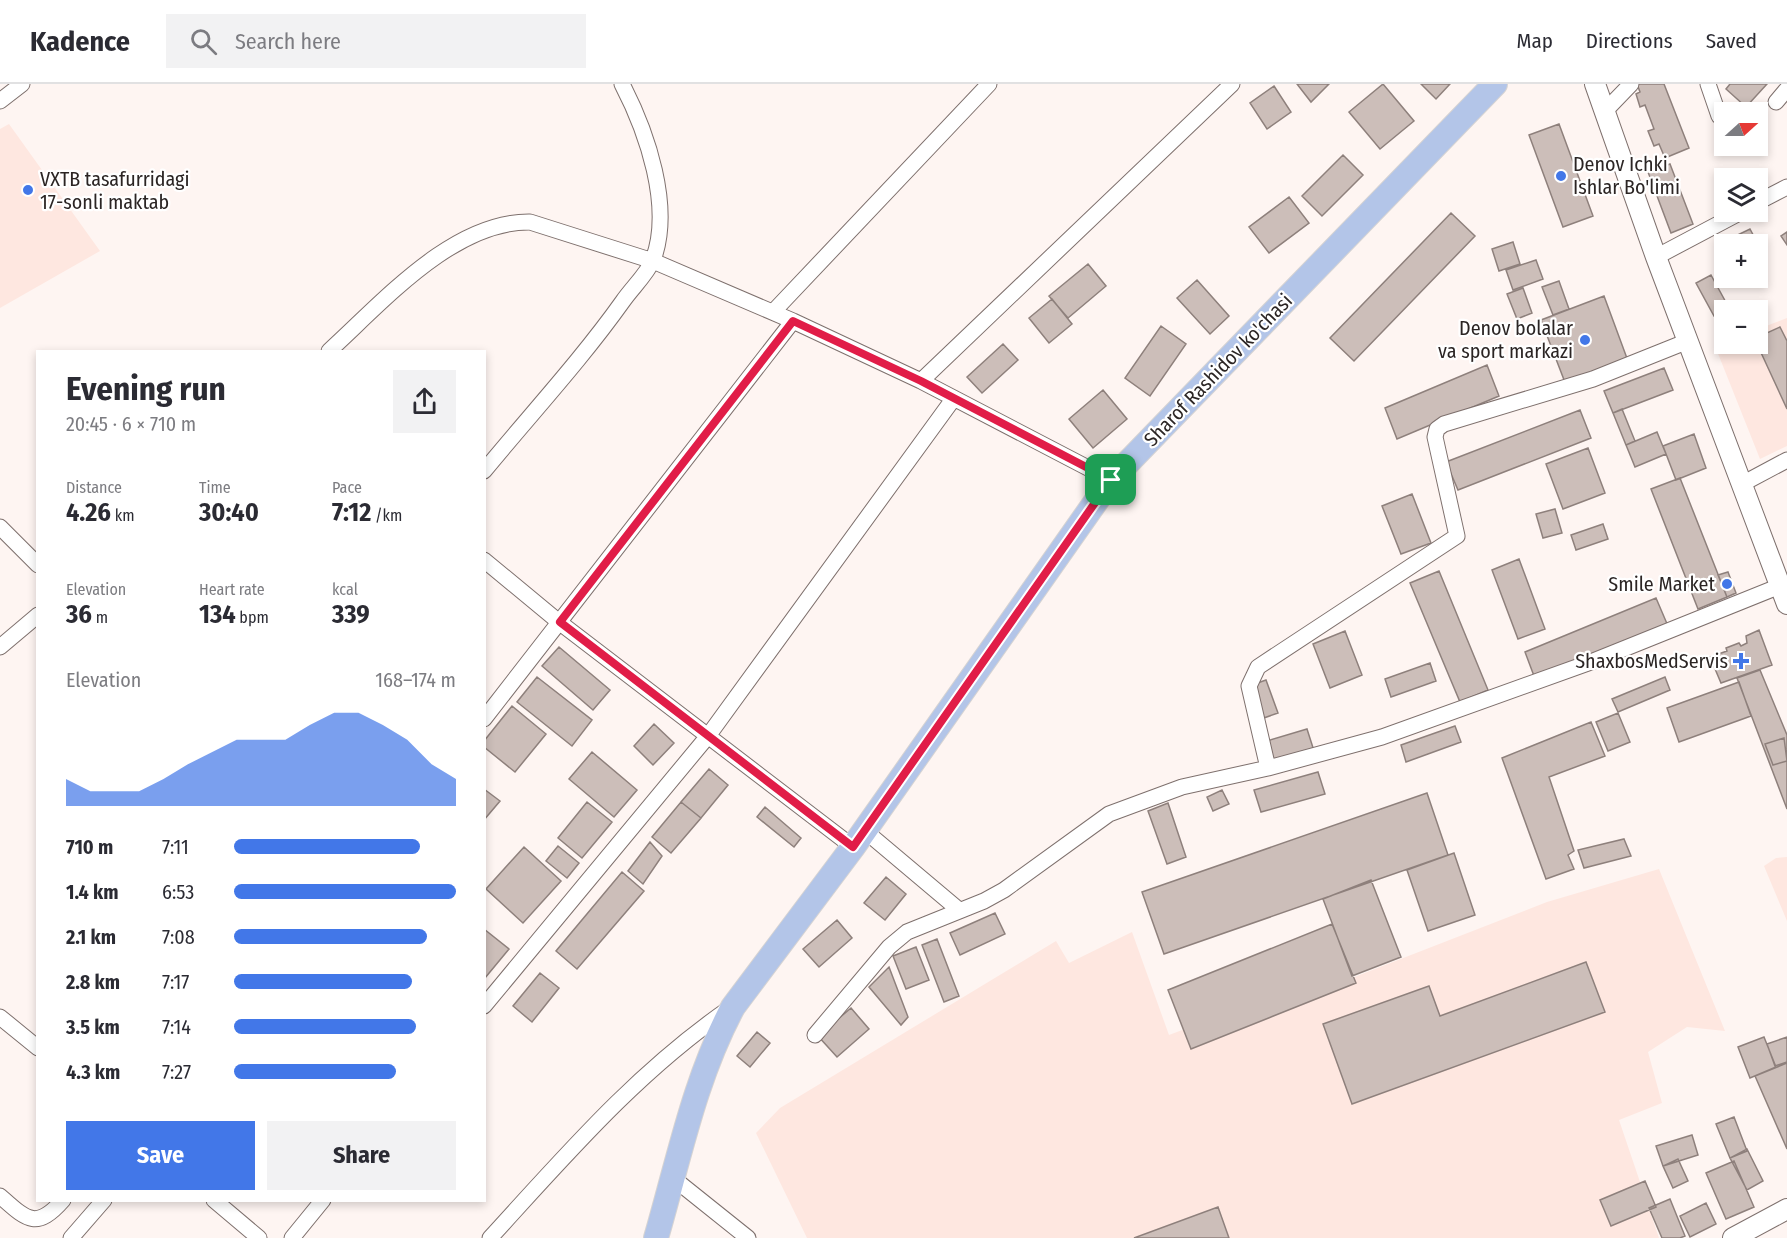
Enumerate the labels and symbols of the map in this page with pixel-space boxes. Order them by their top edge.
north arrow [1714,102,1768,156]
place label: Denov Ichki Ishlar Bo'limi [1573,152,1680,199]
place label: VXTB tasafurridagi 17-sonli maktab [40,167,189,214]
marker: Denov Ichki Ishlar Bo'limi [1554,169,1568,183]
marker: VXTB tasafurridagi 17-sonli maktab [21,183,35,197]
street label: Sharof Rashidov ko'chasi [1139,289,1297,451]
place label: Denov bolalar va sport markazi [1438,316,1573,363]
marker: Denov bolalar va sport markazi [1578,333,1592,347]
pin [1085,454,1136,505]
place label: Smile Market [1608,572,1715,596]
marker: Smile Market [1720,577,1734,591]
place label: ShaxbosMedServis [1575,649,1728,673]
marker: ShaxbosMedServis [1732,652,1750,670]

